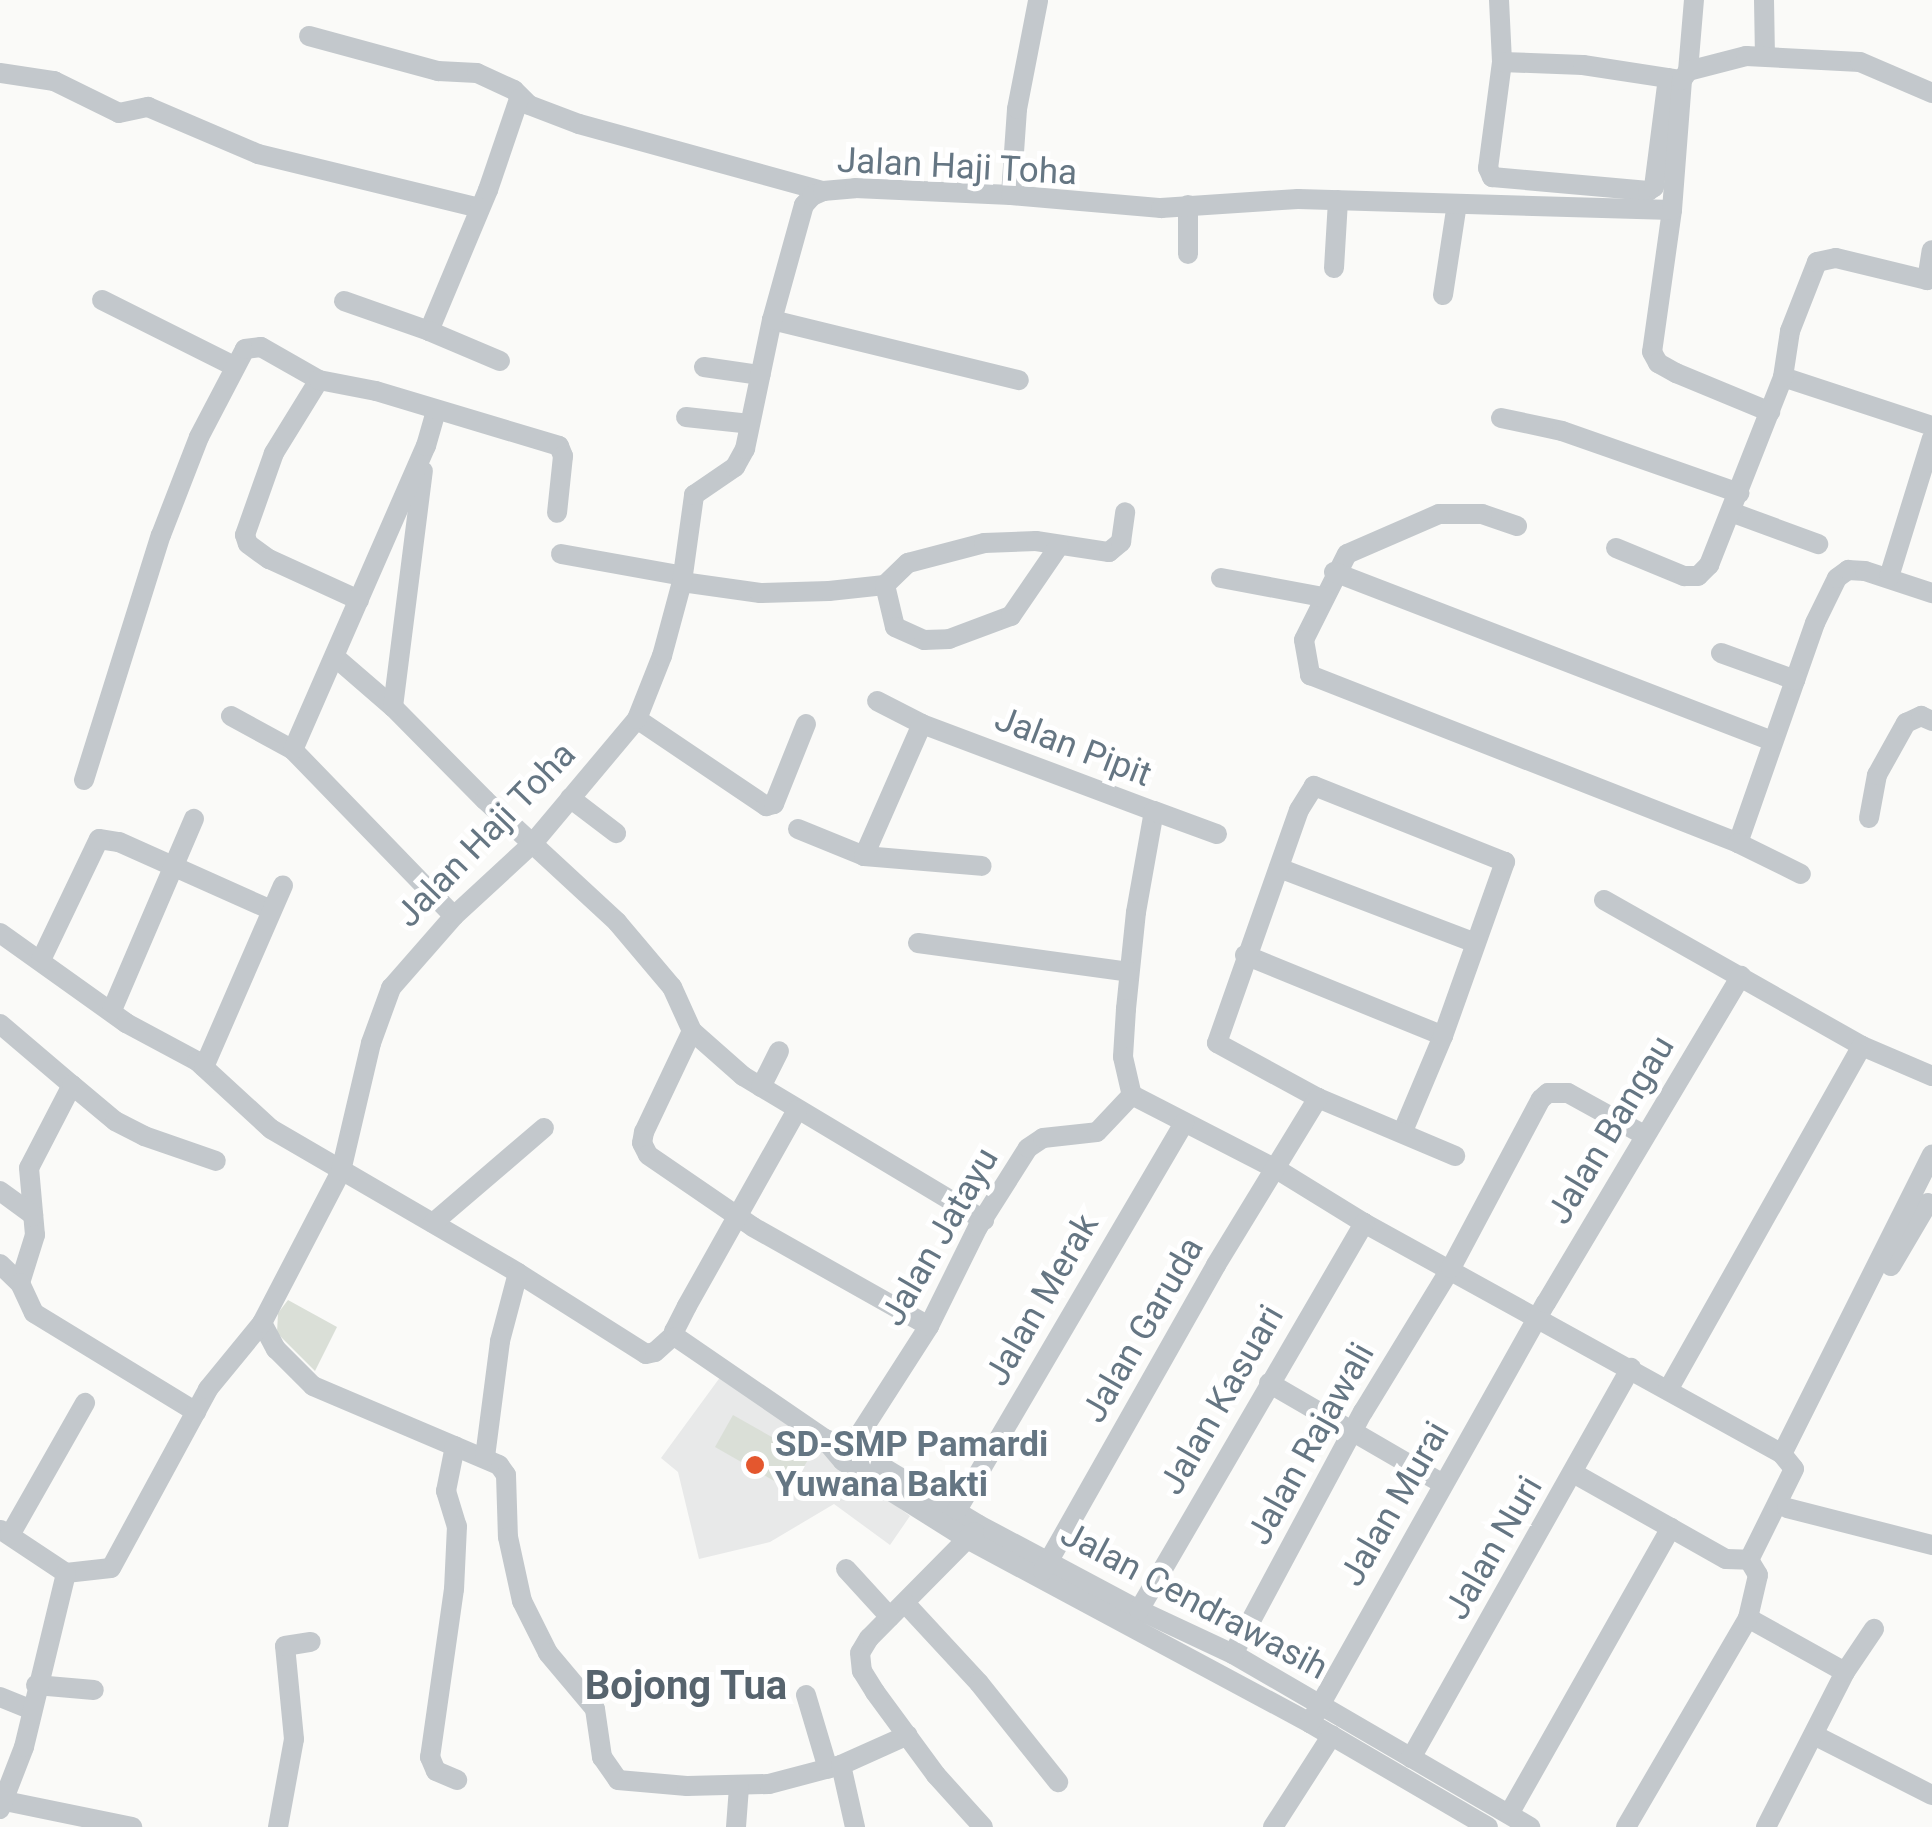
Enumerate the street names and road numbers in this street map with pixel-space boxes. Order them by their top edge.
street label: Jalan Haji Toha [836,140,1078,194]
street label: Jalan Pipit [989,698,1157,796]
street label: Jalan Haji Toha [387,734,585,936]
street label: Jalan Bangau [1538,1028,1684,1232]
street label: Jalan Jatayu [872,1141,1008,1333]
street label: Jalan Merak [976,1207,1108,1393]
street label: Jalan Garuda [1073,1230,1213,1430]
street label: Jalan Kasuari [1151,1298,1293,1502]
street label: Jalan Rajawali [1238,1336,1384,1552]
street label: Jalan Murai [1331,1414,1459,1594]
street label: Jalan Nuri [1436,1469,1552,1627]
street label: Jalan Cendrawasih [1054,1513,1334,1689]

